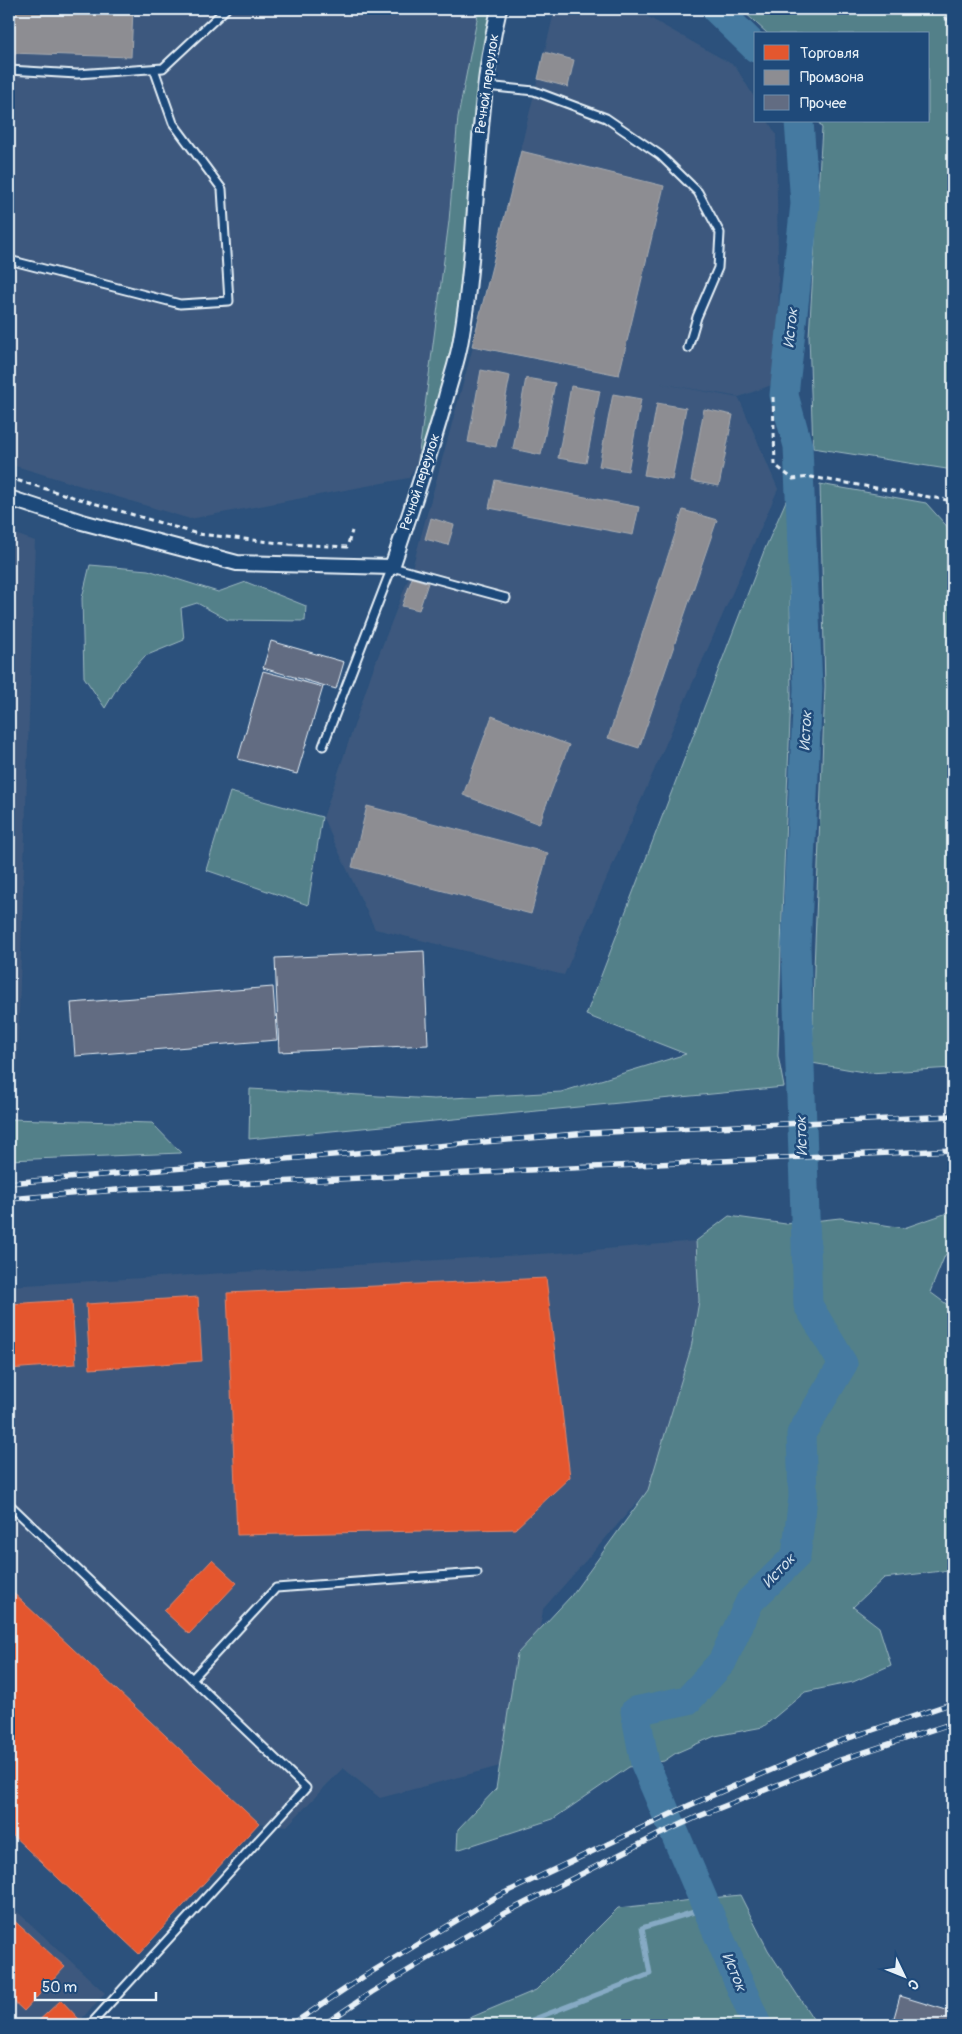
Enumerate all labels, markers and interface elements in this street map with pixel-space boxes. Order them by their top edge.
legend [754,32,930,122]
street label: Речной переулок [472,33,502,135]
text: Торговля [800,44,859,63]
text: Промзона [800,68,864,87]
text: Прочее [800,94,847,113]
water label: Исток [779,306,803,349]
street label: Речной переулок [396,431,444,533]
water label: Исток [795,709,817,751]
water label: Исток [792,1115,812,1156]
water label: Исток [759,1549,800,1592]
water label: Исток [718,1950,751,1995]
north arrow [880,1952,930,2002]
scale bar [35,1969,156,2001]
text: С [904,1976,922,1994]
text: 50 m [42,1978,77,1997]

